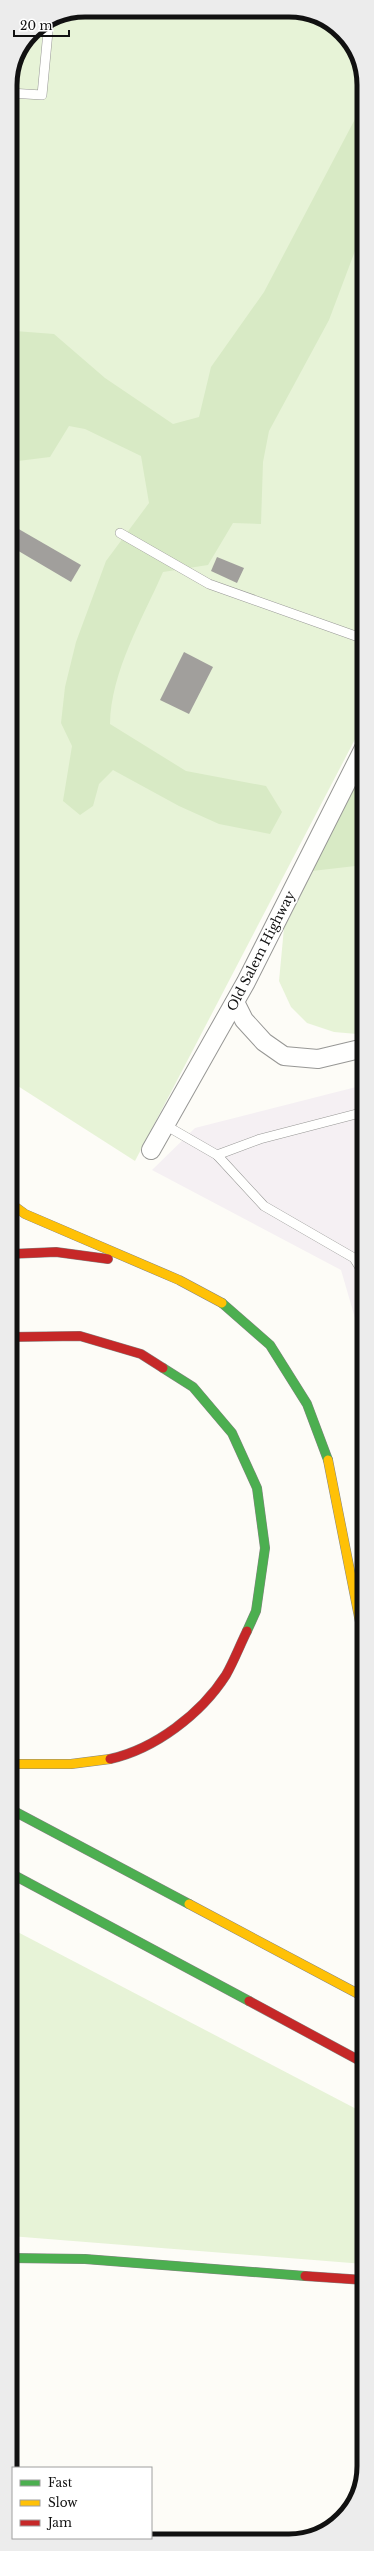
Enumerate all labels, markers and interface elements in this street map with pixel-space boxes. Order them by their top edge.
scale bar [14,12,69,38]
text: 20 m [20,18,52,33]
street label: Old Salem Highway [223,887,299,1014]
legend [12,2467,152,2539]
text: Fast [48,2475,73,2490]
text: Slow [48,2495,78,2510]
text: Jam [46,2515,72,2530]

